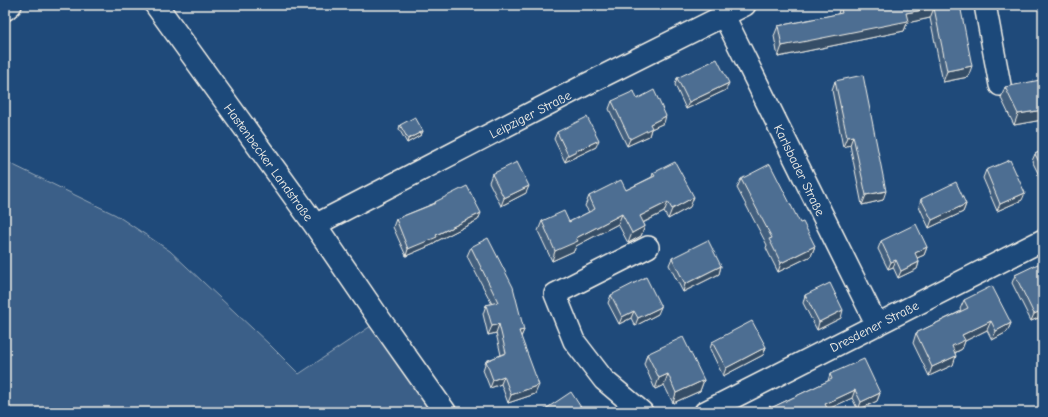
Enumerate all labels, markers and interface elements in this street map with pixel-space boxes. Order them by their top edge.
street label: Leipziger Straße [487,87,574,141]
street label: Hastenbecker Landstraße [221,101,317,224]
street label: Karlsbader Straße [771,122,828,219]
street label: Dresdener Straße [827,297,921,355]

